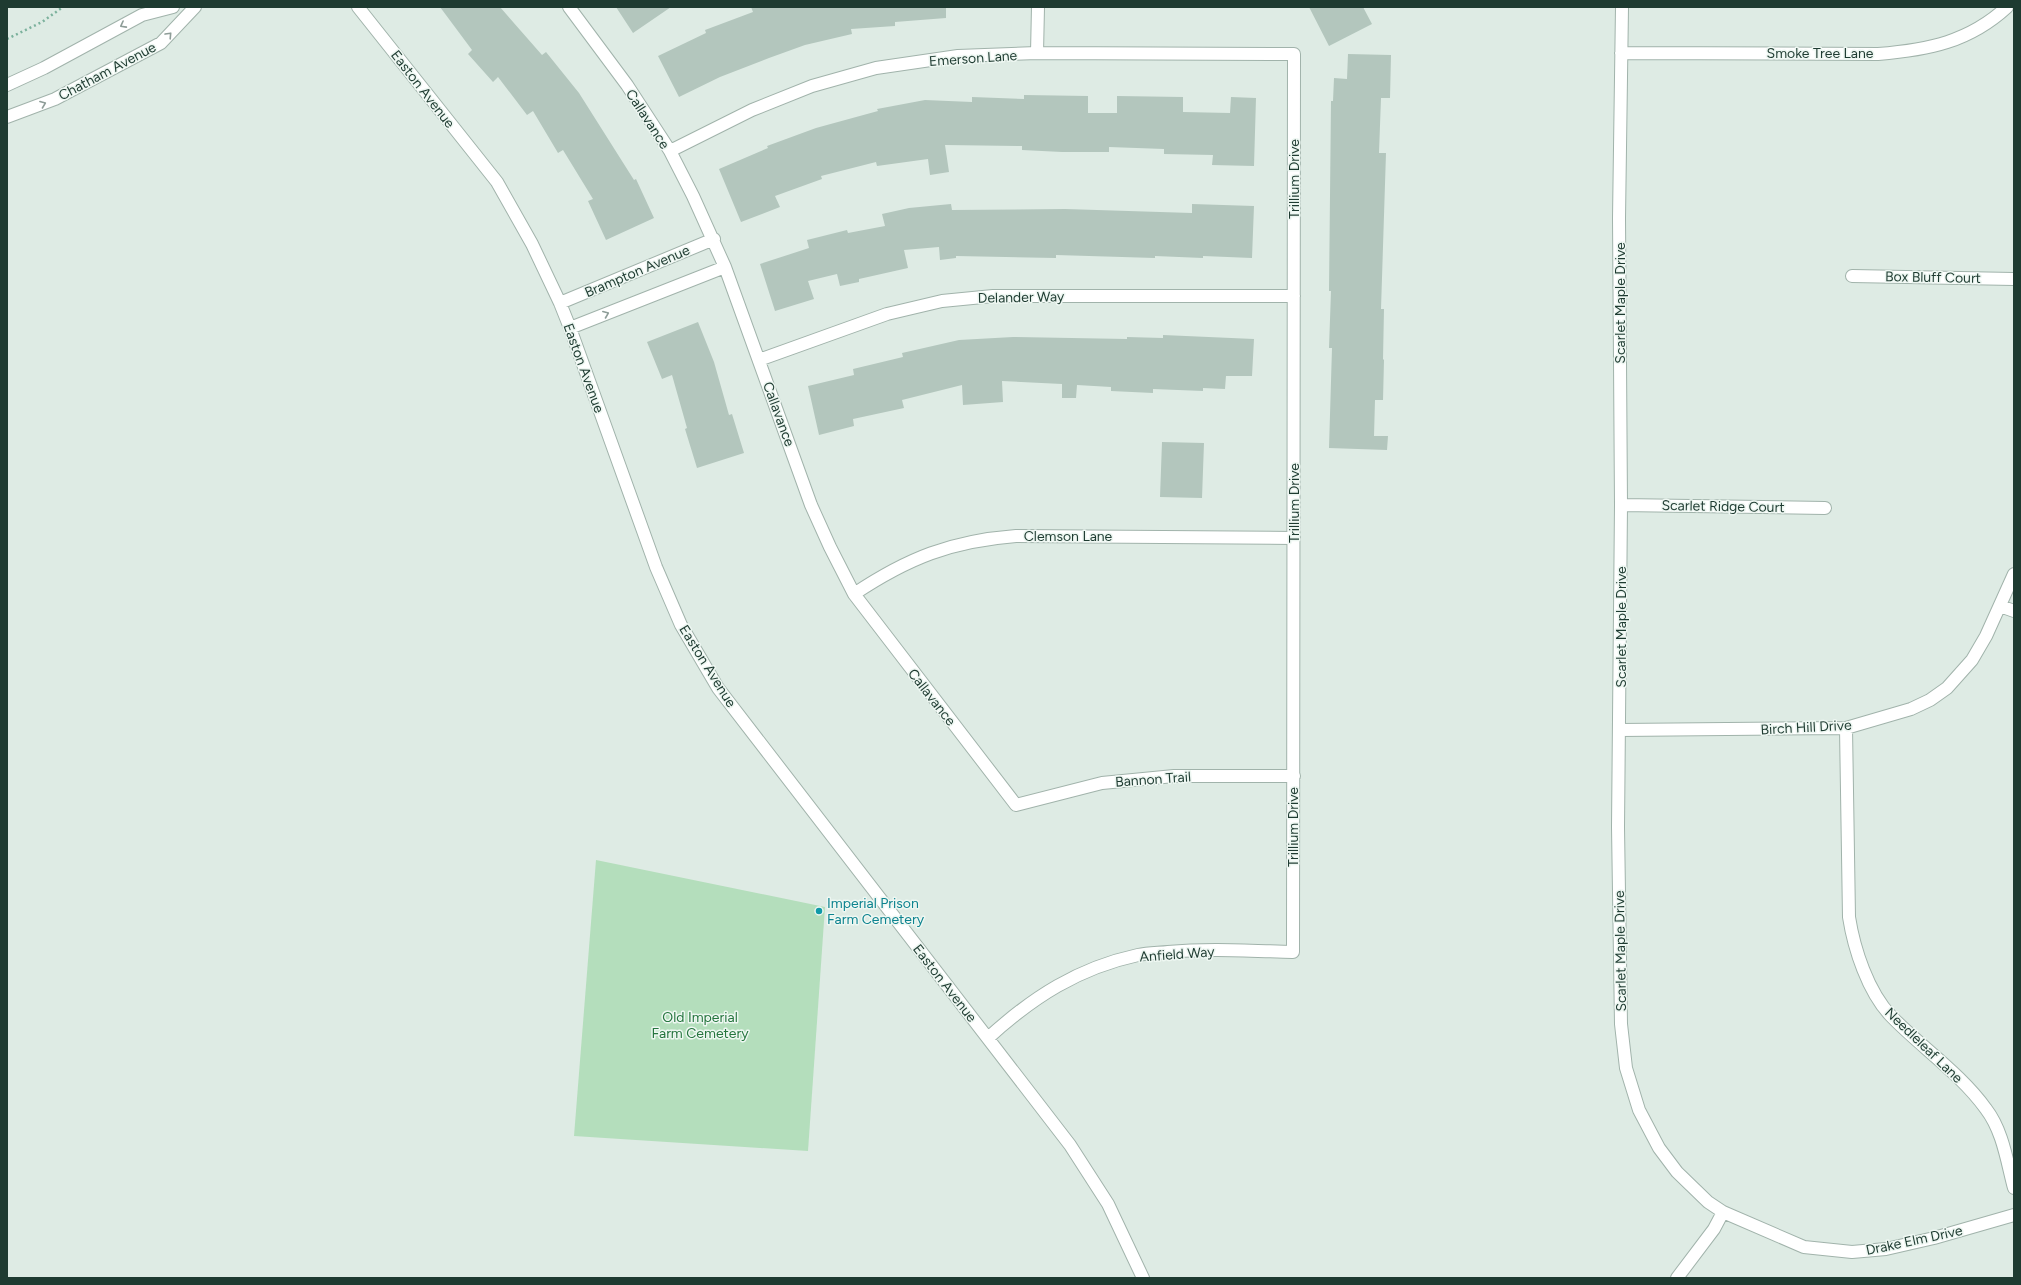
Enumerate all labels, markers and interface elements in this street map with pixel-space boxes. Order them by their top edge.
one-way arrow [120,21,127,28]
one-way arrow [164,32,171,39]
street label: Chatham Avenue [56,38,159,104]
street label: Smoke Tree Lane [1767,45,1874,62]
street label: Easton Avenue [387,47,458,132]
street label: Emerson Lane [928,47,1018,70]
street label: Callavance [622,86,673,153]
one-way arrow [40,100,47,108]
street label: Trillium Drive [1286,139,1303,219]
street label: Brampton Avenue [582,241,693,301]
street label: Scarlet Maple Drive [1612,242,1629,364]
street label: Box Bluff Court [1885,268,1981,287]
street label: Delander Way [978,288,1065,307]
one-way arrow [602,311,610,319]
street label: Easton Avenue [559,321,608,416]
street label: Callavance [759,379,798,449]
street label: Trillium Drive [1286,463,1303,543]
street label: Scarlet Ridge Court [1661,497,1785,516]
street label: Clemson Lane [1024,528,1113,545]
street label: Scarlet Maple Drive [1613,566,1630,688]
street label: Easton Avenue [675,622,740,711]
street label: Callavance [904,665,959,730]
street label: Birch Hill Drive [1760,717,1852,738]
street label: Bannon Trail [1115,768,1192,791]
street label: Trillium Drive [1285,787,1302,867]
street label: Scarlet Maple Drive [1611,890,1630,1012]
place label: Imperial Prison Farm Cemetery [827,895,925,928]
marker: Imperial Prison Farm Cemetery [814,906,824,916]
street label: Easton Avenue [909,941,980,1026]
street label: Anfield Way [1139,943,1216,966]
street label: Needleleaf Lane [1881,1004,1966,1087]
park label: Old Imperial Farm Cemetery [651,1009,749,1042]
street label: Drake Elm Drive [1864,1222,1964,1259]

